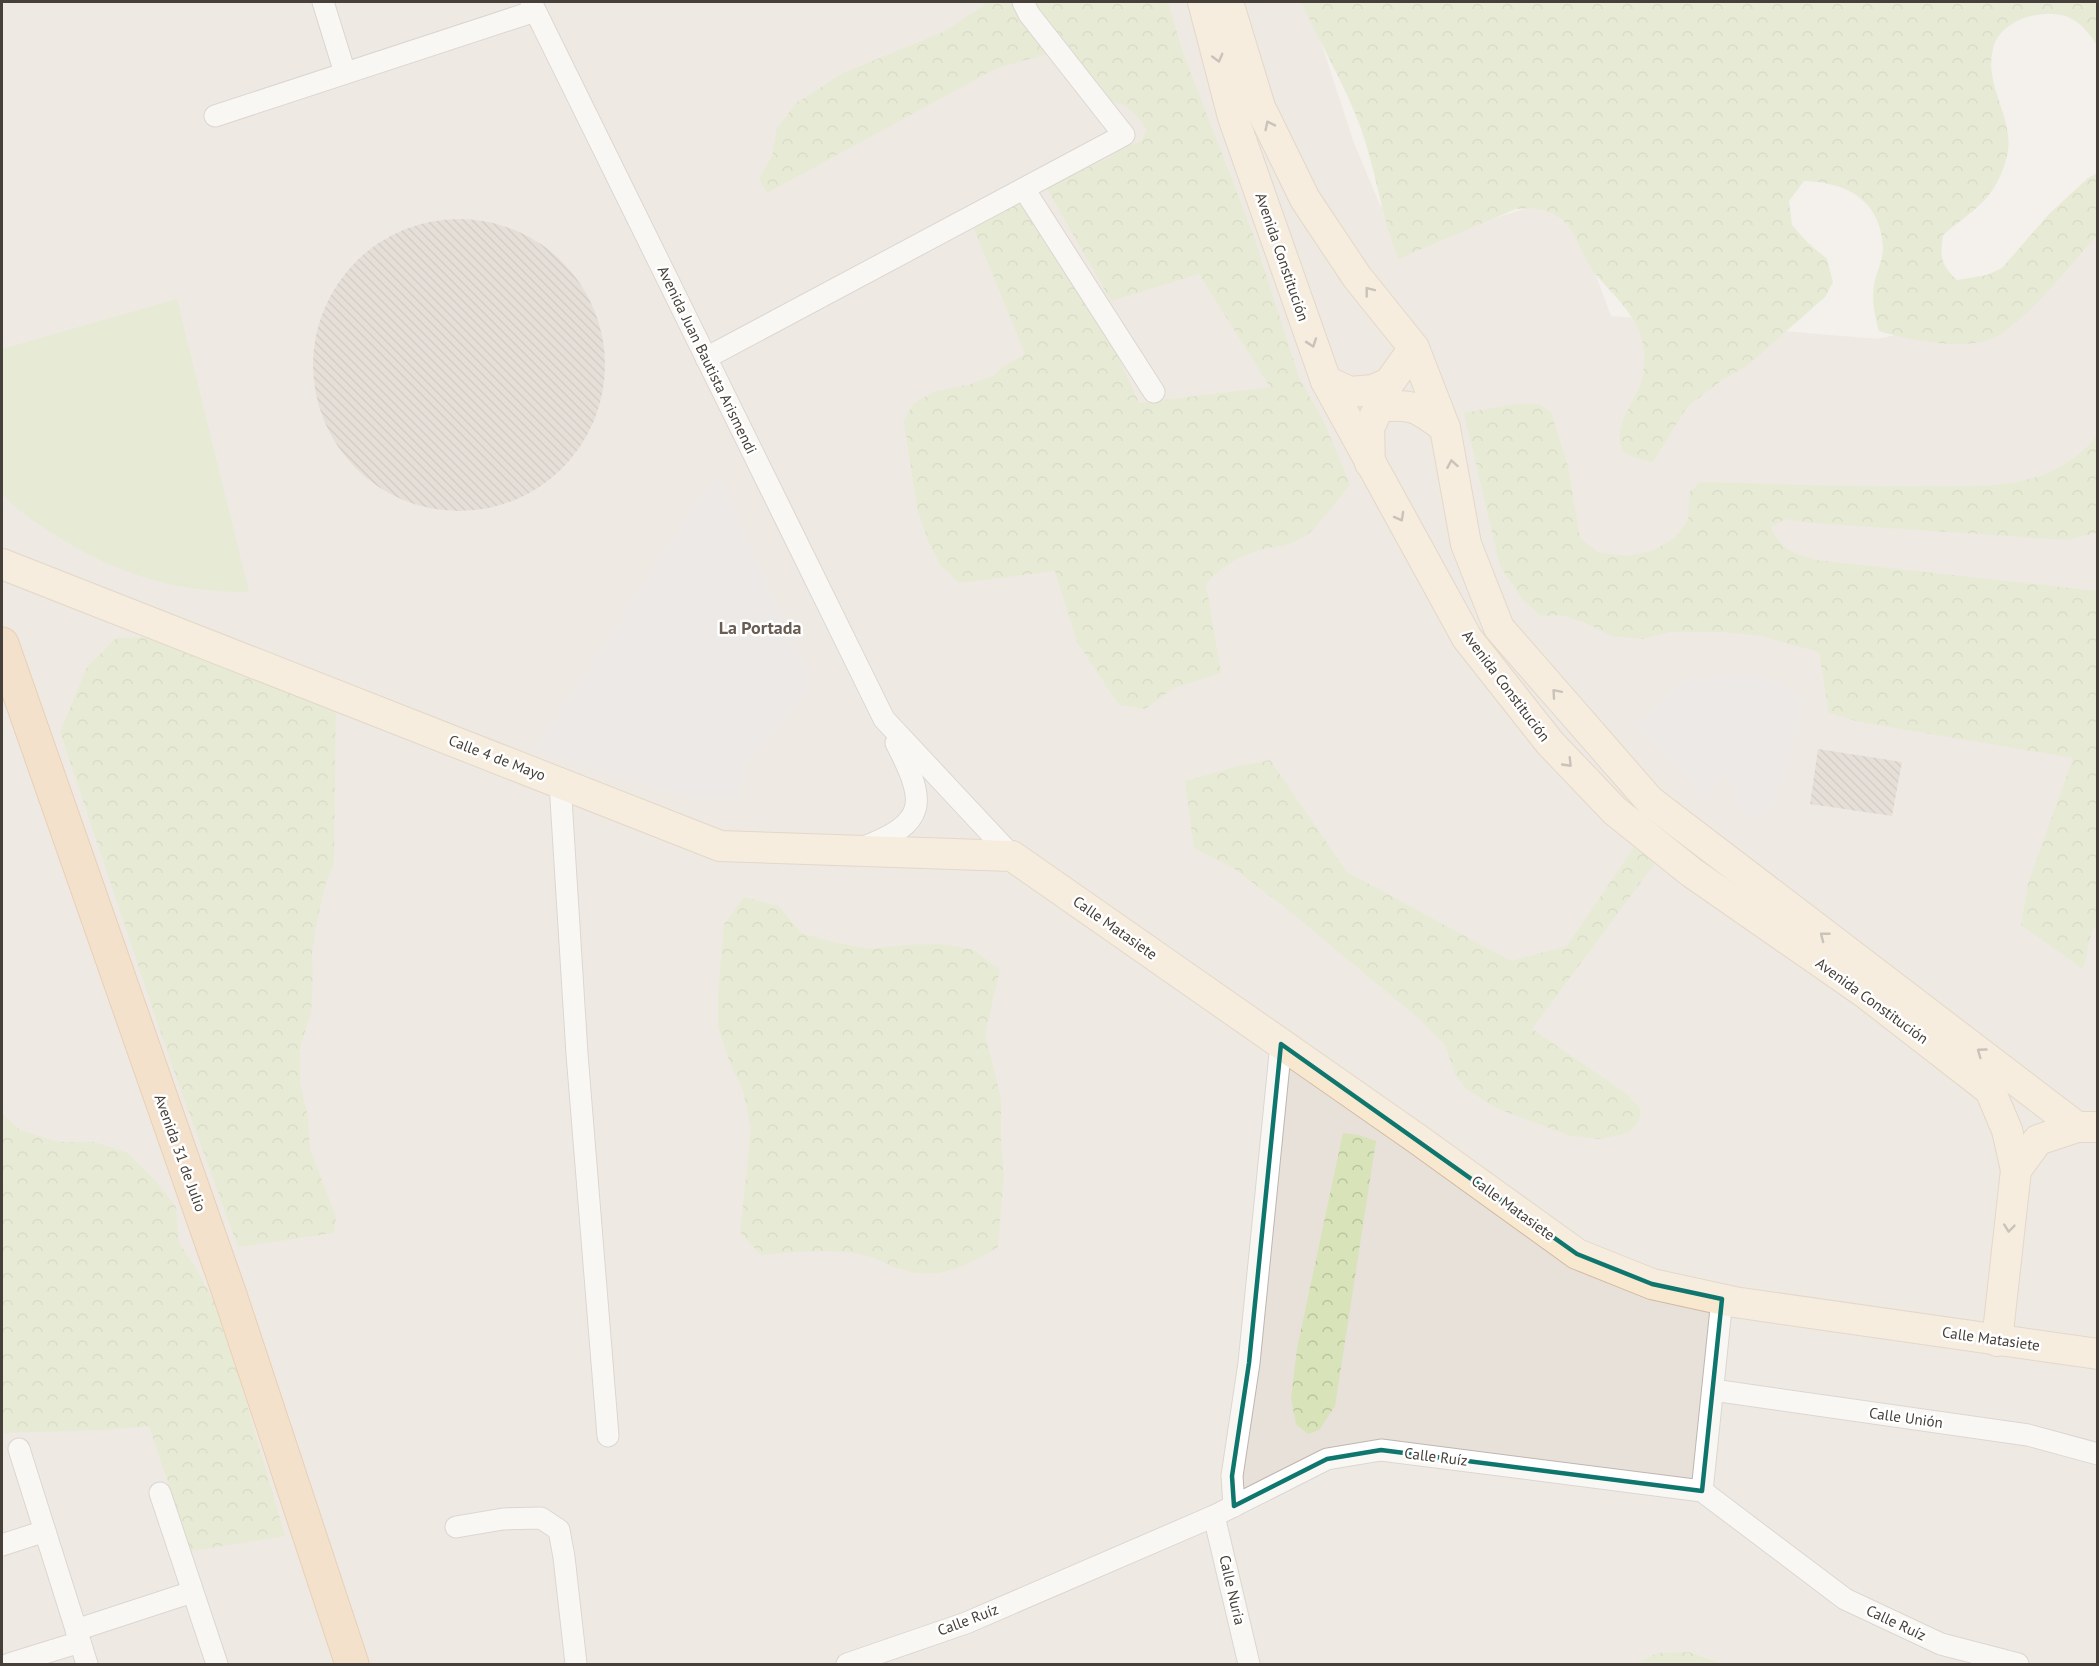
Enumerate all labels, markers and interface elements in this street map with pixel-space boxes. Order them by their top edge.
one-way arrow [1210,53,1223,63]
one-way arrow [1264,120,1276,131]
street label: Avenida Constitución [1252,190,1313,324]
street label: Avenida Juan Bautista Arismendi [654,263,761,457]
one-way arrow [1365,287,1376,298]
one-way arrow [1305,337,1318,347]
one-way arrow [1446,460,1459,470]
one-way arrow [1392,510,1404,521]
district label: La Portada [719,616,801,639]
street label: Avenida Constitución [1458,626,1554,745]
one-way arrow [1552,689,1563,700]
street label: Calle 4 de Mayo [446,730,548,785]
one-way arrow [1561,756,1572,767]
street label: Calle Matasiete [1070,892,1161,964]
one-way arrow [1820,932,1831,943]
street label: Avenida Constitución [1812,953,1932,1048]
one-way arrow [1976,1049,1987,1060]
street label: Avenida 31 de Julio [150,1091,211,1214]
street label: Calle Matasiete [1468,1171,1559,1244]
one-way arrow [2004,1223,2016,1233]
street label: Calle Matasiete [1941,1322,2041,1355]
street label: Calle Unión [1868,1403,1944,1432]
street label: Calle Ruíz [1403,1443,1469,1470]
street label: Calle Nuria [1215,1553,1250,1627]
street label: Calle Ruíz [935,1599,1001,1640]
street label: Calle Ruíz [1863,1600,1929,1645]

